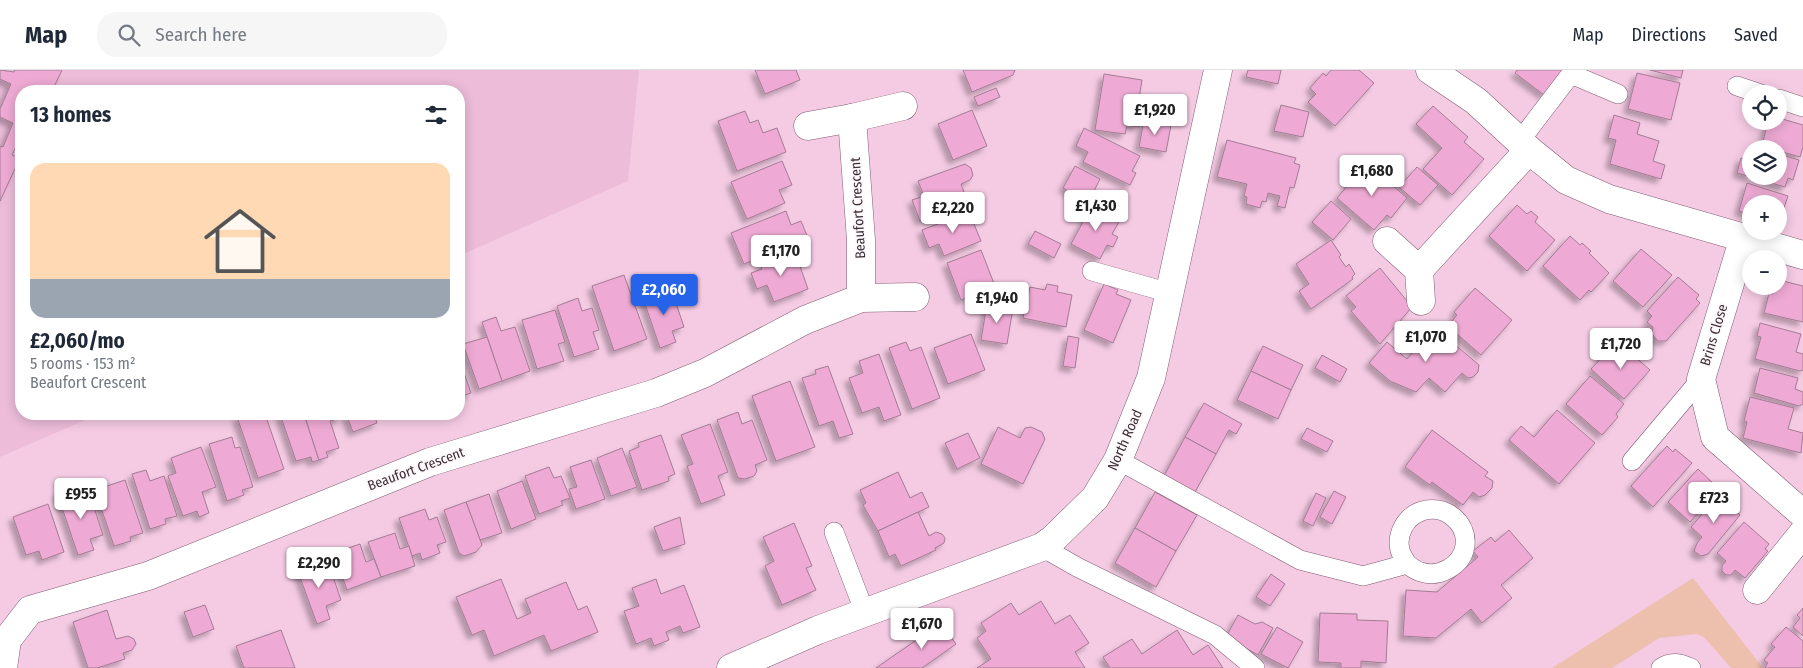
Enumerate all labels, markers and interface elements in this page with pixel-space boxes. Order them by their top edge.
search box [97,12,447,57]
text: Map [25,21,67,49]
icon: search [115,21,143,49]
text: Search here [155,23,247,46]
text: Map [1572,24,1604,46]
text: Directions [1632,24,1706,46]
text: Saved [1734,24,1778,46]
map controls [1742,85,1787,295]
button: locate [1742,85,1787,130]
pin: £1,920 [1114,93,1196,136]
text: £1,920 [1134,100,1176,119]
icon: filters [422,101,450,129]
text: 13 homes [30,102,111,128]
button: layers [1742,140,1787,185]
pin: £1,680 [1331,154,1413,197]
street label: Beaufort Crescent [847,156,869,259]
text: £1,680 [1350,161,1394,180]
pin: £1,430 [1055,190,1137,232]
pin: £2,220 [912,191,994,234]
button: + [1742,195,1787,240]
icon: home [195,196,285,286]
text: £1,430 [1075,196,1117,215]
text: £2,220 [932,198,974,217]
pin: £1,170 [740,234,822,277]
text: £1,170 [762,241,800,260]
button: − [1742,250,1787,295]
pin: £2,060 [623,274,705,316]
text: £2,060 [642,280,686,299]
pin: £1,940 [956,282,1038,324]
text: £1,940 [976,288,1018,307]
street label: Brins Close [1697,302,1731,368]
pin: £1,070 [1385,320,1467,363]
text: £1,070 [1405,327,1447,346]
text: £2,060/mo [30,328,125,354]
pin: £1,720 [1580,328,1662,370]
text: £1,720 [1601,334,1641,353]
text: 5 rooms · 153 m² [30,354,136,373]
text: Beaufort Crescent [30,373,146,392]
street label: North Road [1104,407,1146,473]
street label: Beaufort Crescent [365,443,467,494]
pin: £955 [51,478,111,520]
pin: £723 [1684,482,1744,524]
text: £955 [65,484,97,503]
text: £723 [1699,488,1729,507]
pin: £2,290 [278,546,360,589]
text: £2,290 [297,553,341,572]
pin: £1,670 [881,608,963,650]
text: £1,670 [901,614,943,633]

